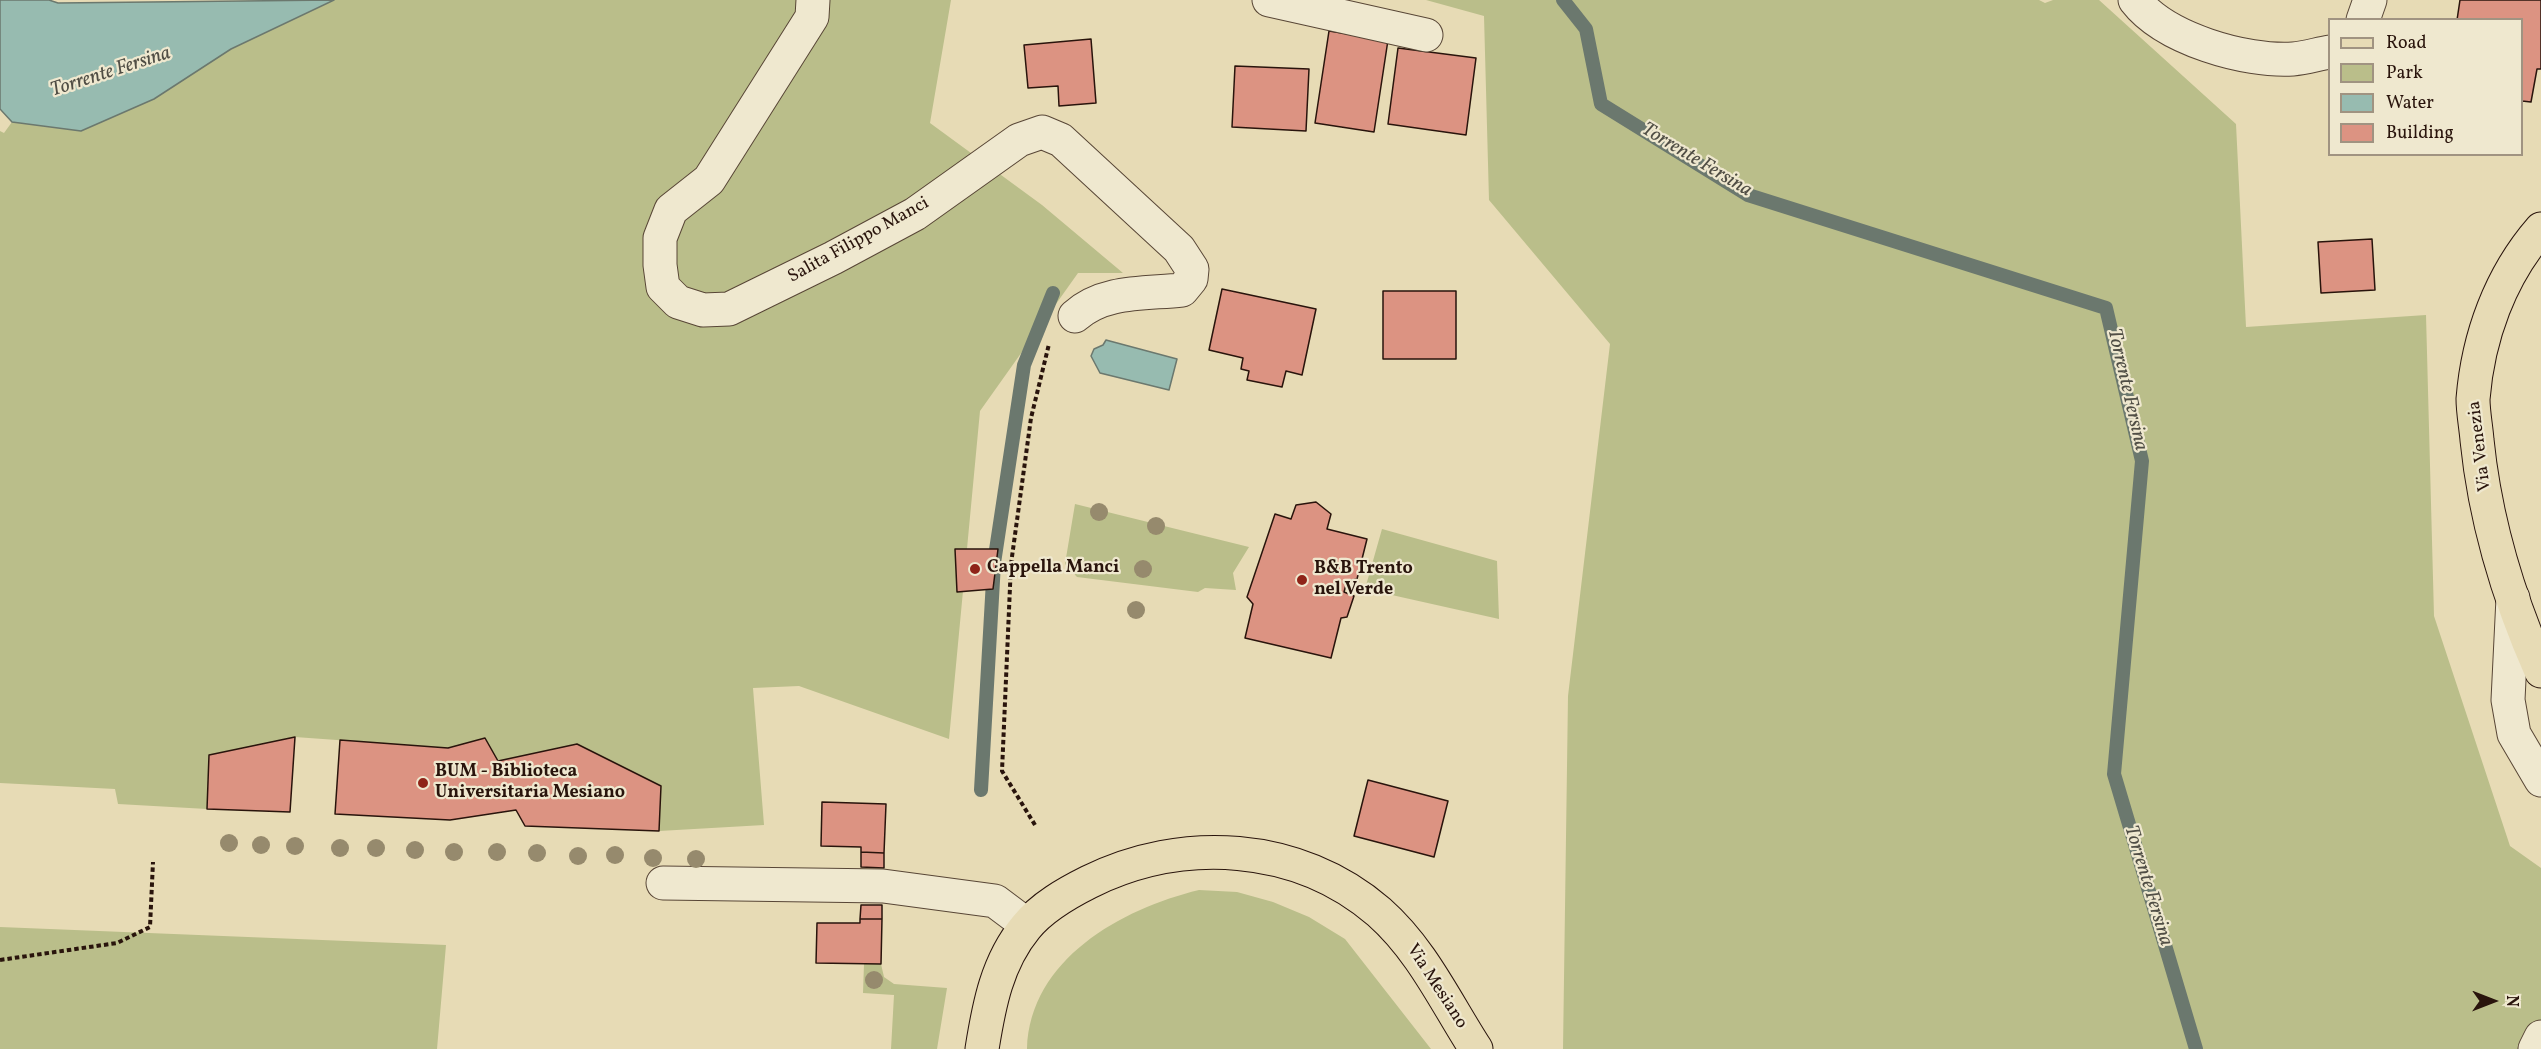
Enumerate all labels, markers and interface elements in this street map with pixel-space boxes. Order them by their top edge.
legend [2328,18,2523,156]
text: Road [2386,31,2427,56]
water label: Torrente Fersina [48,42,174,104]
text: Park [2386,61,2423,86]
text: Water [2386,91,2434,116]
water label: Torrente Fersina [1636,119,1756,203]
text: Building [2386,121,2454,146]
street label: Salita Filippo Manci [785,193,933,289]
water label: Torrente Fersina [2100,327,2152,453]
street label: Via Venezia [2465,399,2497,493]
place label: Cappella Manci [987,558,1119,580]
place label: B&B Trento nel Verde [1314,559,1413,602]
marker: Cappella Manci [968,562,982,576]
marker: B&B Trento nel Verde [1295,573,1309,587]
place label: BUM - Biblioteca Universitaria Mesiano [435,762,625,804]
marker: BUM - Biblioteca Universitaria Mesiano [416,776,430,790]
water label: Torrente Fersina [2117,823,2177,949]
street label: Via Mesiano [1401,941,1471,1033]
north arrow [2463,971,2523,1031]
text: N [2500,995,2522,1007]

